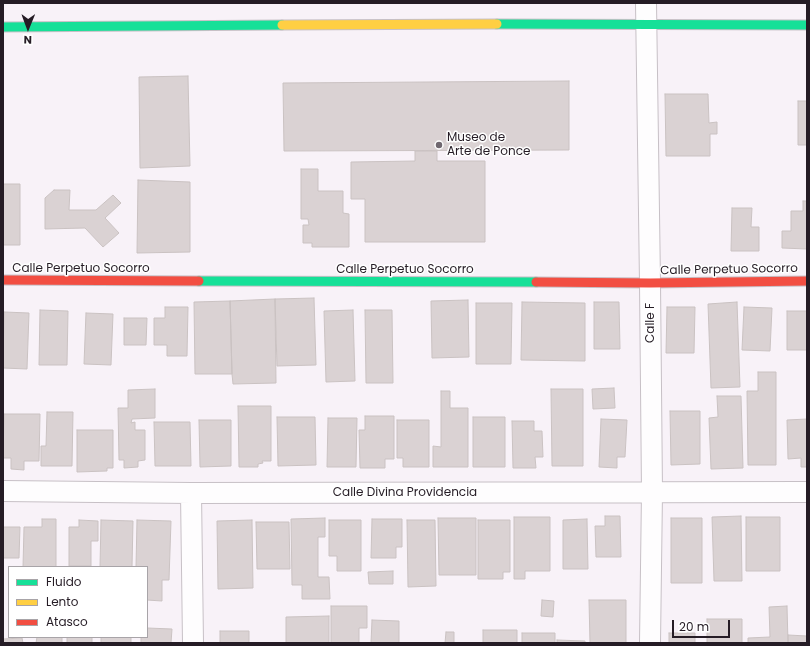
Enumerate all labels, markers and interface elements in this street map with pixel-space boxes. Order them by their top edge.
north arrow [8,8,48,48]
text: N [24,32,32,48]
place label: Museo de Arte de Ponce [447,131,530,159]
marker: Museo de Arte de Ponce [434,140,444,150]
street label: Calle Perpetuo Socorro [12,262,150,276]
street label: Calle Perpetuo Socorro [660,262,798,278]
street label: Calle Perpetuo Socorro [336,263,474,277]
street label: Calle F [644,303,658,343]
street label: Calle Divina Providencia [333,486,477,500]
legend [8,566,148,638]
text: Fluido [46,573,81,590]
text: Lento [46,593,78,610]
scale bar [674,612,732,638]
text: Atasco [46,613,88,630]
text: 20 m [679,618,709,635]

